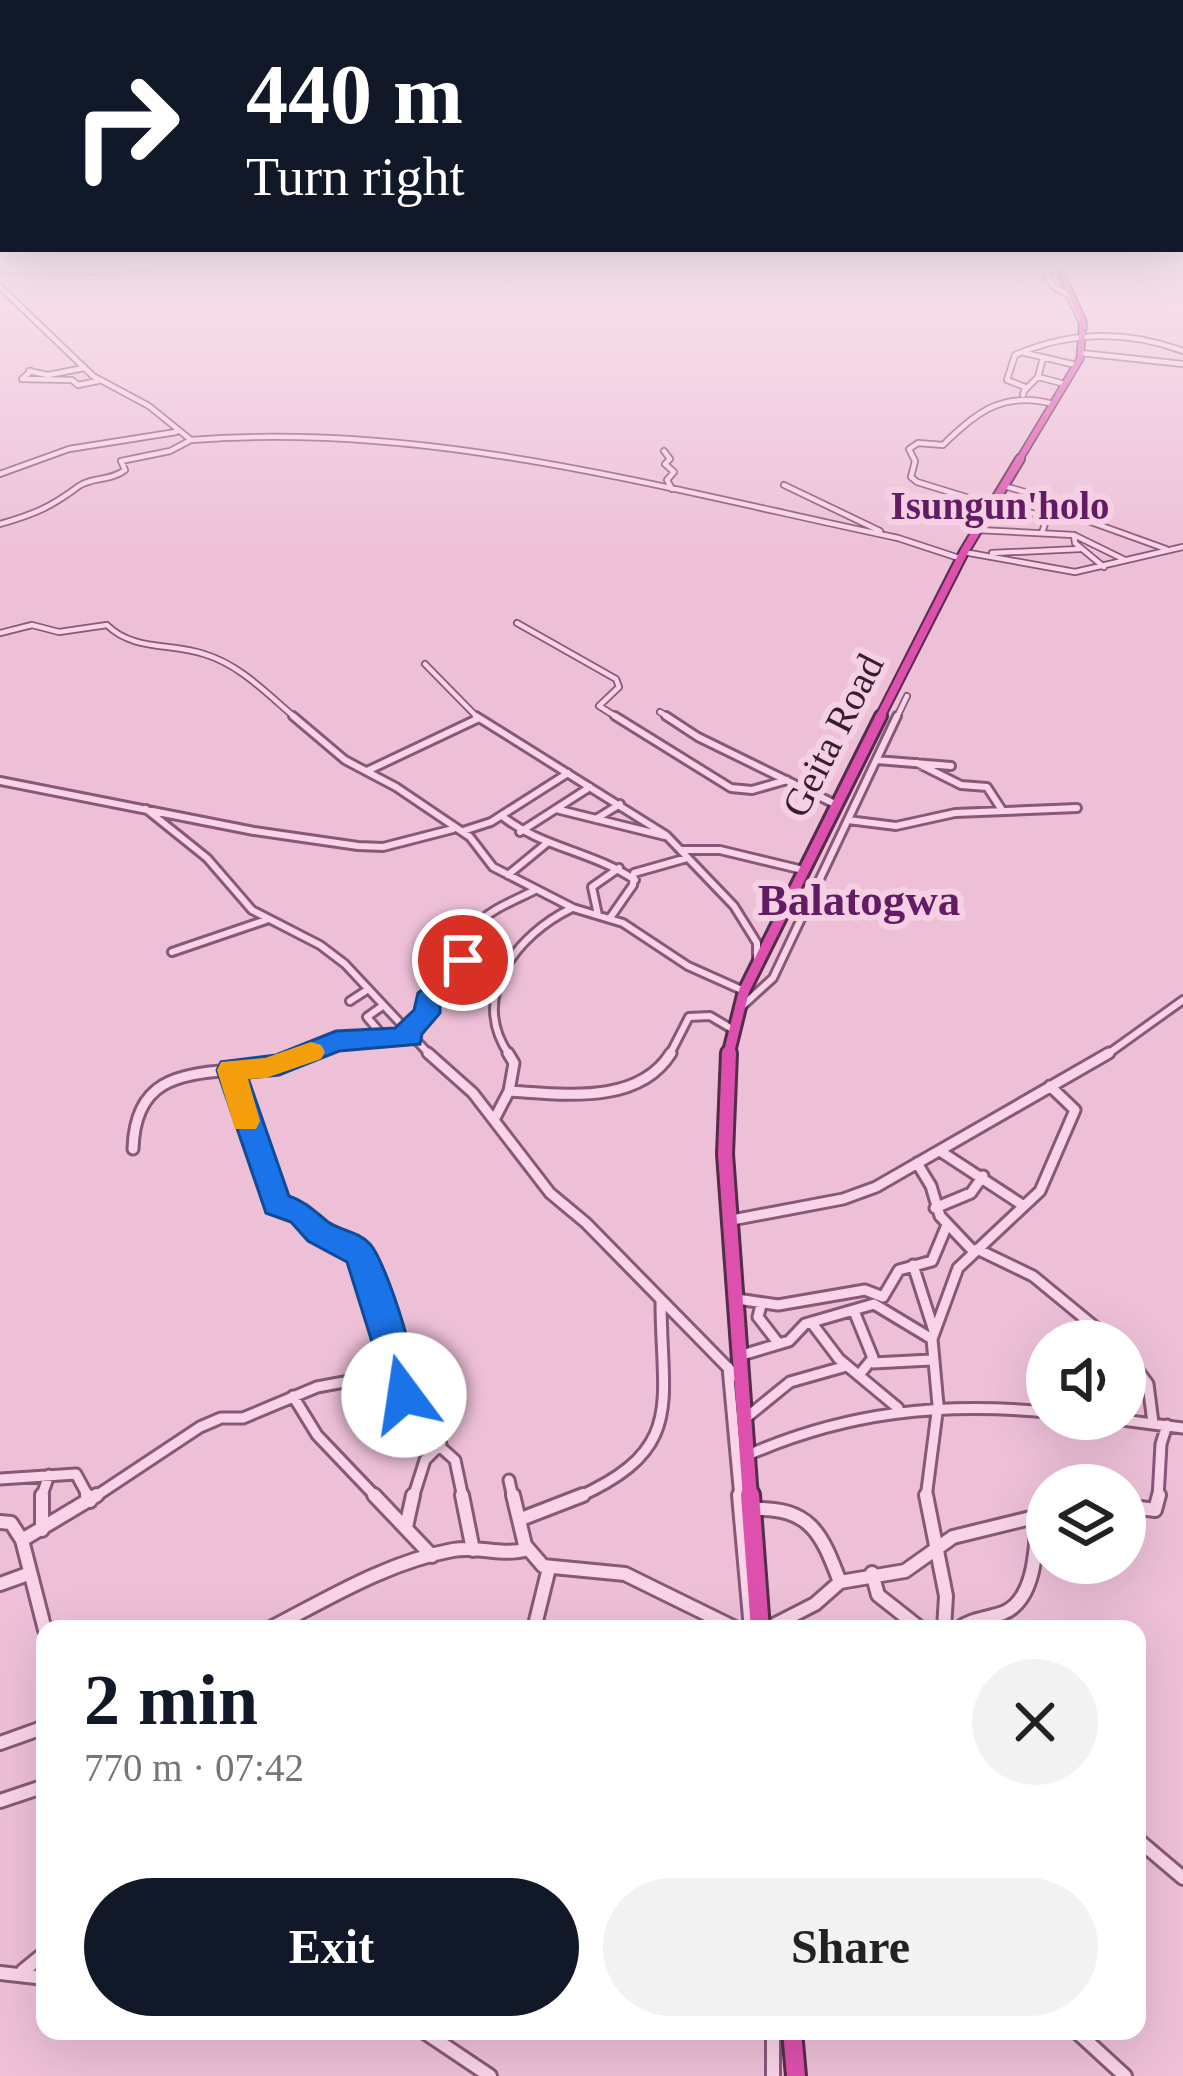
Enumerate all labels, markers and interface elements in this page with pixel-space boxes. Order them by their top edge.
icon: right [48,48,204,204]
text: 440 m [246,48,463,141]
text: Turn right [246,147,465,207]
district label: Isungun'holo [891,484,1109,528]
street label: Geita Road [773,646,892,824]
district label: Balatogwa [758,875,960,925]
pin [412,909,514,1011]
icon: arrive [430,927,496,993]
map controls [1026,1320,1146,1584]
button: sound [1026,1320,1146,1440]
position arrow [341,1332,467,1458]
button: layers [1026,1464,1146,1584]
button: close [972,1659,1098,1785]
text: 2 min [84,1660,258,1740]
text: 770 m · 07:42 [84,1746,304,1789]
button: Exit [84,1878,579,2016]
button: Share [603,1878,1098,2016]

